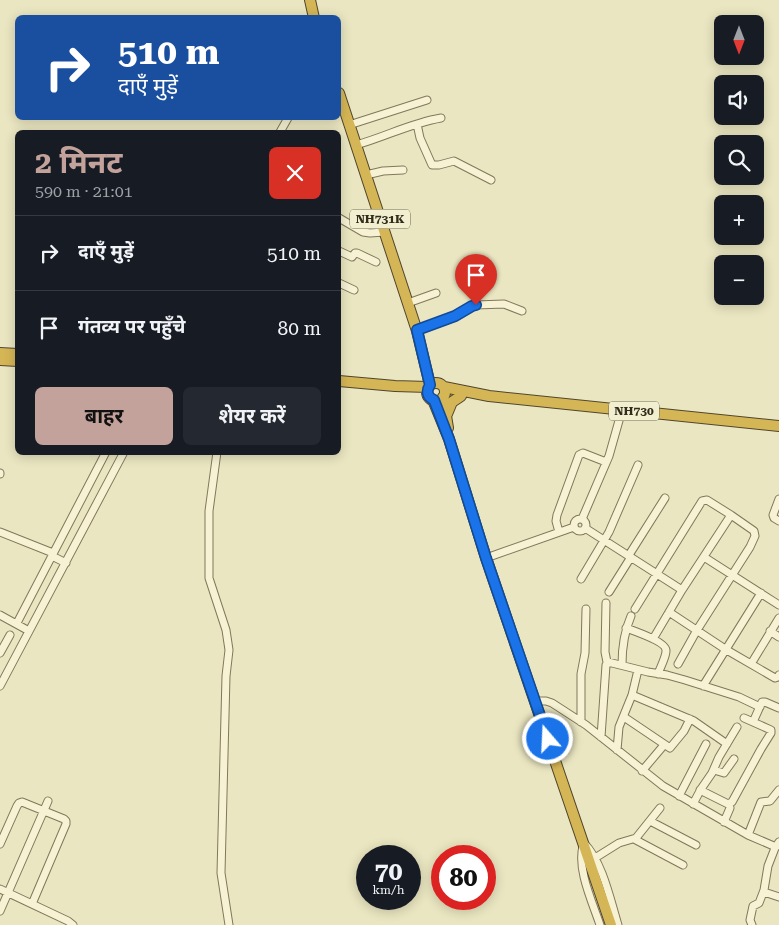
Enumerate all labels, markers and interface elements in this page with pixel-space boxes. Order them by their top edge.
north arrow [714,15,764,65]
map controls [714,15,764,305]
text: 510 m [118,32,219,73]
icon: right [35,35,100,100]
text: दाएँ मुड़ें [118,74,178,99]
button: sound [714,75,764,125]
button: search [714,135,764,185]
text: 2 मिनट [35,145,122,180]
button: close [269,147,321,199]
text: 590 m · 21:01 [35,182,133,201]
button: + [714,195,764,245]
road number: NH731K [350,210,410,228]
icon: right [35,239,63,267]
text: दाएँ मुड़ें [78,240,134,263]
text: 510 m [267,242,321,265]
pin [455,254,497,305]
button: − [714,255,764,305]
icon: arrive [462,261,490,289]
icon: arrive [35,314,63,342]
text: गंतव्य पर पहुँचे [78,315,185,338]
text: 80 m [278,317,321,340]
button: बाहर [35,387,173,445]
button: शेयर करें [183,387,321,445]
road number: NH730 [609,402,659,421]
position arrow [521,712,573,764]
speed limit sign: 80 [431,845,496,910]
text: 70 [374,857,403,886]
text: km/h [372,883,405,897]

